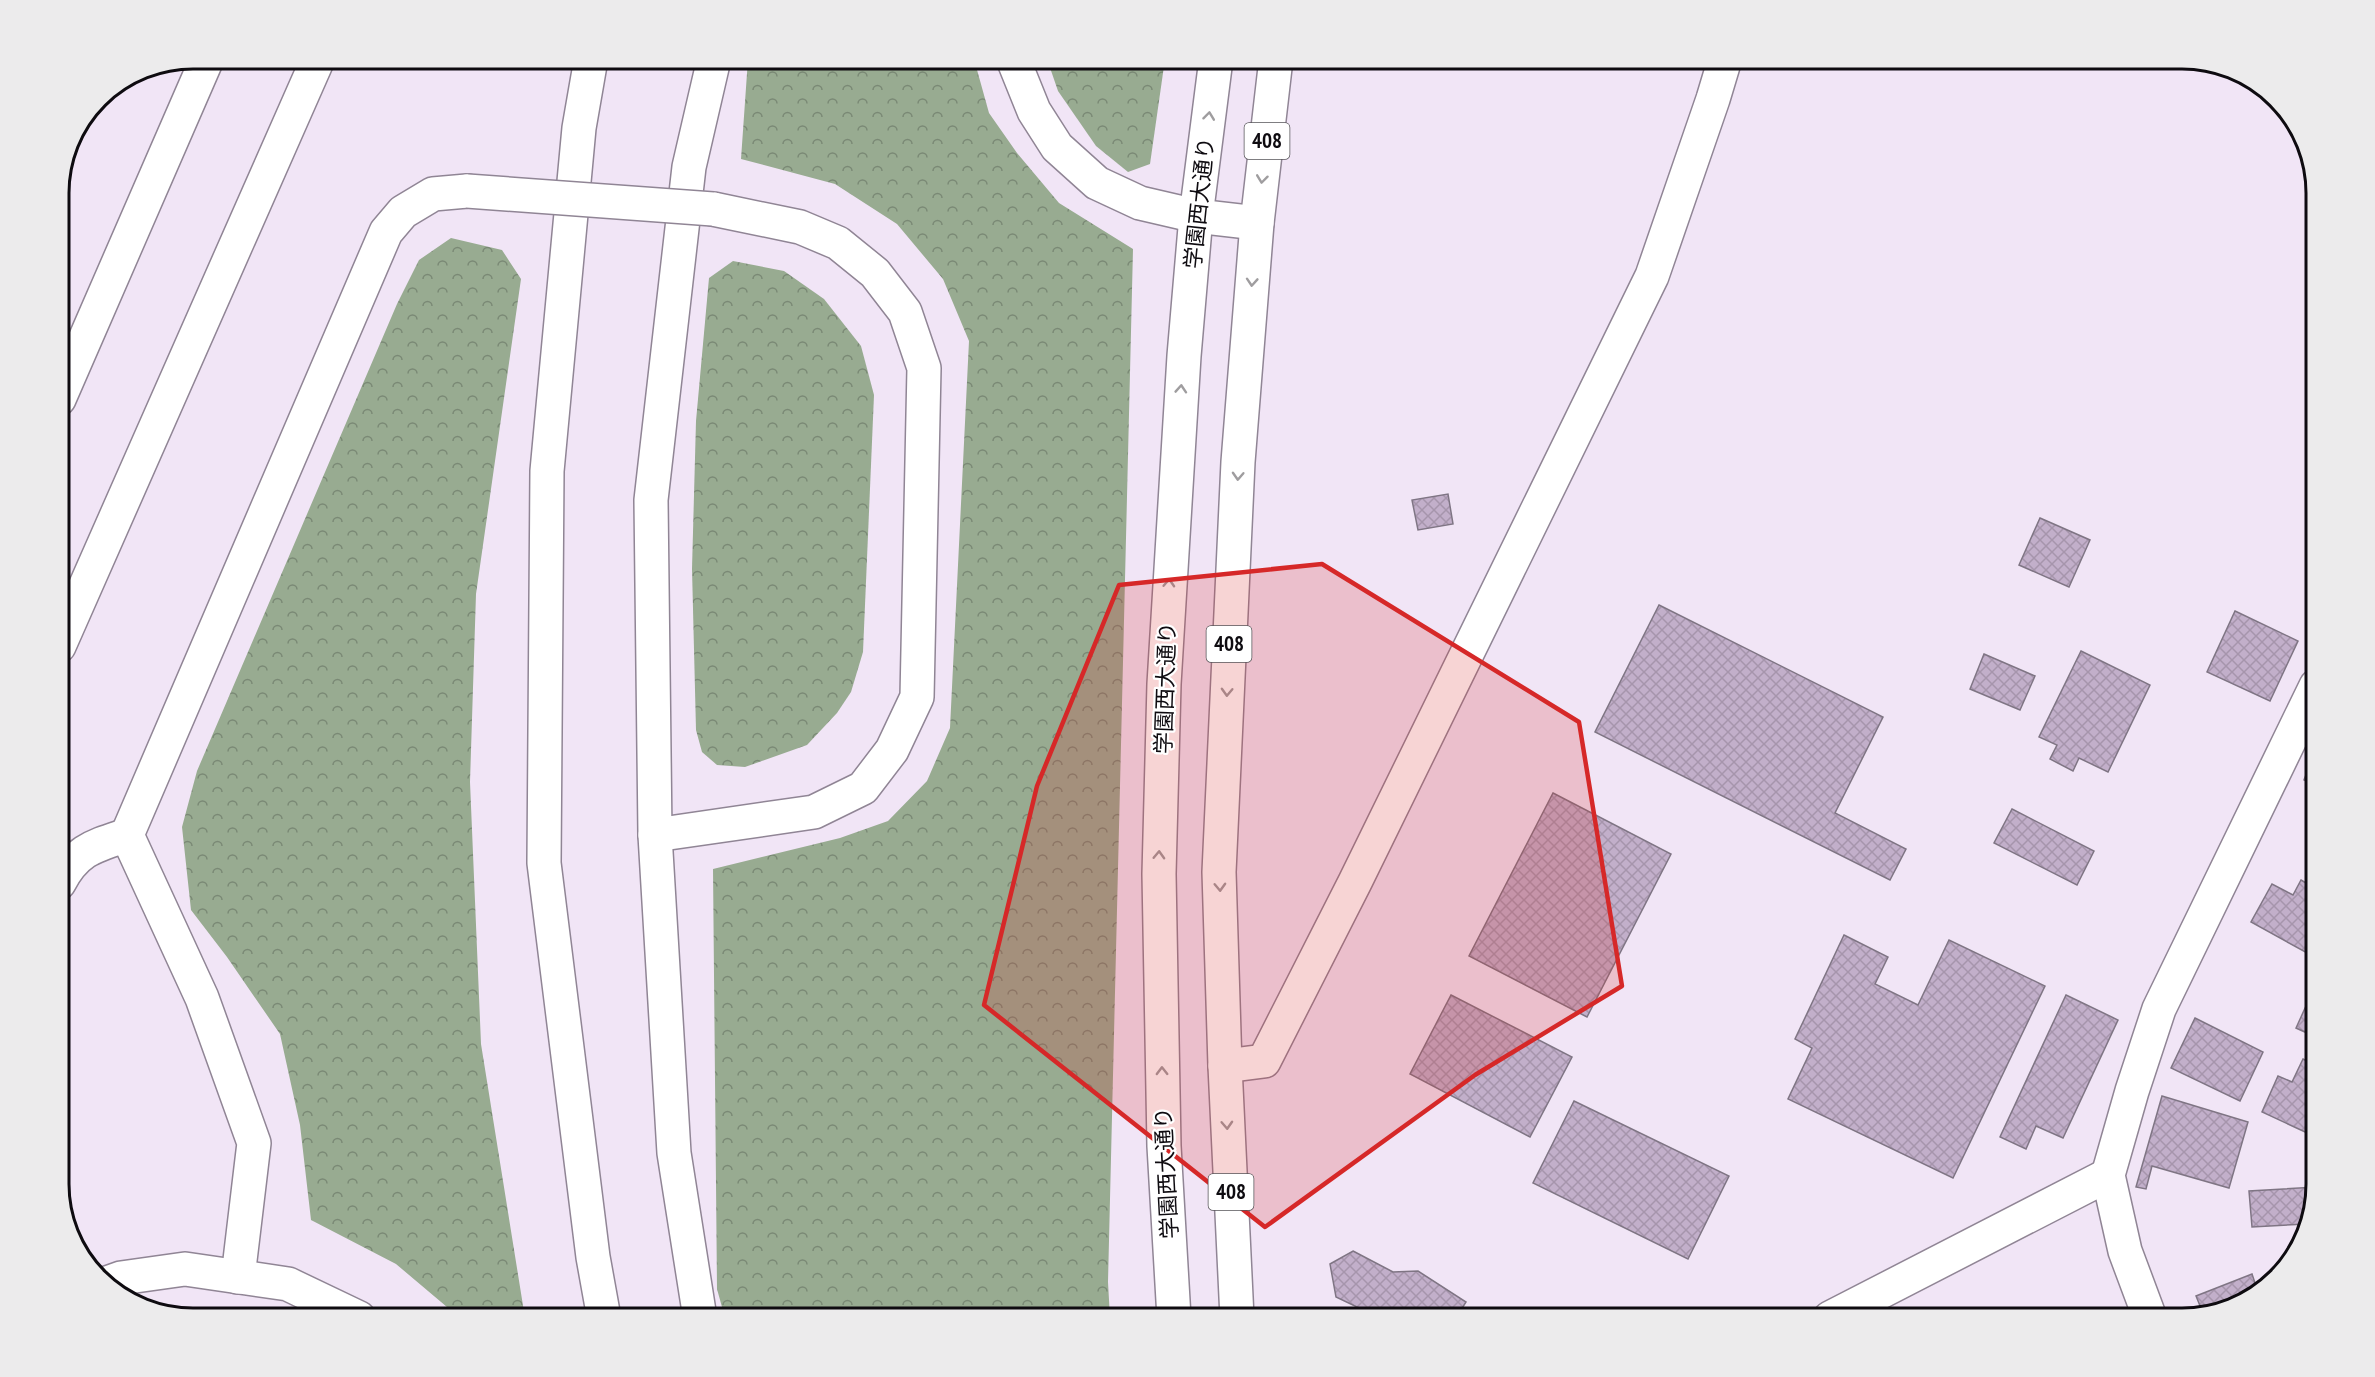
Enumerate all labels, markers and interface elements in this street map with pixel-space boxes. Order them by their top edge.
one-way arrow [1202,111,1214,120]
road number: 408 [1244,123,1290,159]
street label: 学園西大通り [1178,136,1220,270]
one-way arrow [1256,175,1269,184]
one-way arrow [1246,277,1259,286]
one-way arrow [1175,384,1188,393]
one-way arrow [1231,472,1244,481]
one-way arrow [1163,579,1176,588]
street label: 学園西大通り [1149,622,1181,754]
road number: 408 [1206,626,1252,662]
one-way arrow [1221,687,1233,696]
one-way arrow [1153,851,1165,860]
one-way arrow [1213,882,1226,891]
one-way arrow [1156,1067,1169,1076]
street label: 学園西大通り [1149,1106,1183,1240]
one-way arrow [1221,1120,1234,1129]
road number: 408 [1208,1174,1254,1210]

